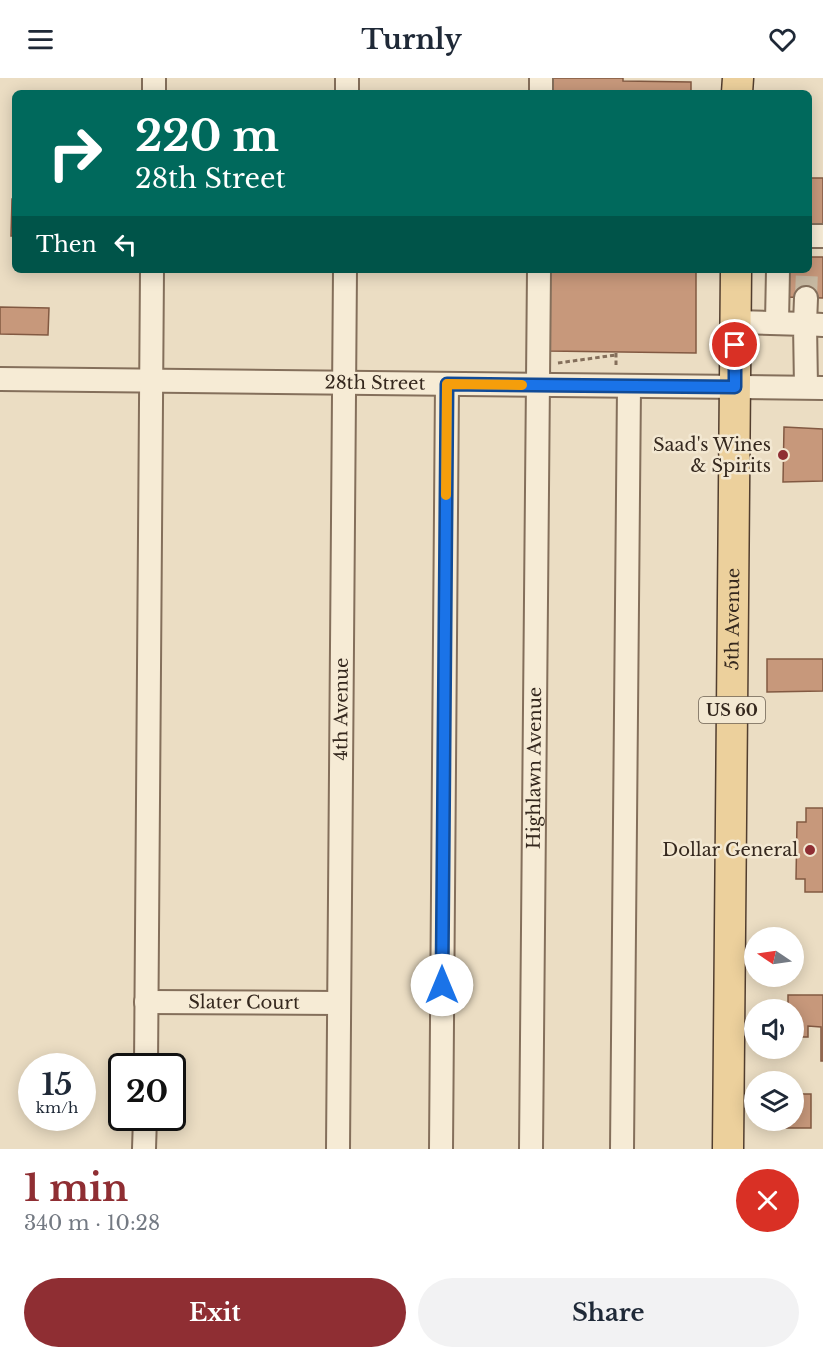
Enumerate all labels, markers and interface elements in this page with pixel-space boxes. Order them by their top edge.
icon: menu [24,23,57,56]
text: Turnly [361,23,462,56]
icon: heart [766,23,799,56]
text: 220 m [135,110,279,162]
icon: right [36,114,114,192]
text: 28th Street [135,162,286,195]
icon: left [109,228,142,261]
text: Then [36,231,97,258]
pin [709,319,760,370]
icon: arrive [718,328,751,361]
street label: 28th Street [325,372,426,395]
place label: Saad's Wines & Spirits [653,434,771,477]
marker: Saad's Wines & Spirits [776,448,790,462]
street label: 5th Avenue [721,568,744,670]
street label: 4th Avenue [330,658,353,760]
street label: Highlawn Avenue [523,687,546,849]
road number: US 60 [699,697,765,723]
place label: Dollar General [662,839,798,861]
marker: Dollar General [803,843,817,857]
north arrow [744,927,804,987]
map controls [744,927,804,1131]
position arrow [410,953,474,1017]
street label: Slater Court [188,991,300,1014]
button: sound [744,999,804,1059]
speed limit sign: 20 [108,1053,186,1131]
text: 15 [42,1066,72,1103]
button: layers [744,1071,804,1131]
text: km/h [36,1098,78,1117]
text: 1 min [24,1166,128,1211]
button: close [736,1169,799,1232]
text: 340 m · 10:28 [24,1211,160,1235]
button: Exit [24,1278,406,1347]
button: Share [418,1278,799,1347]

